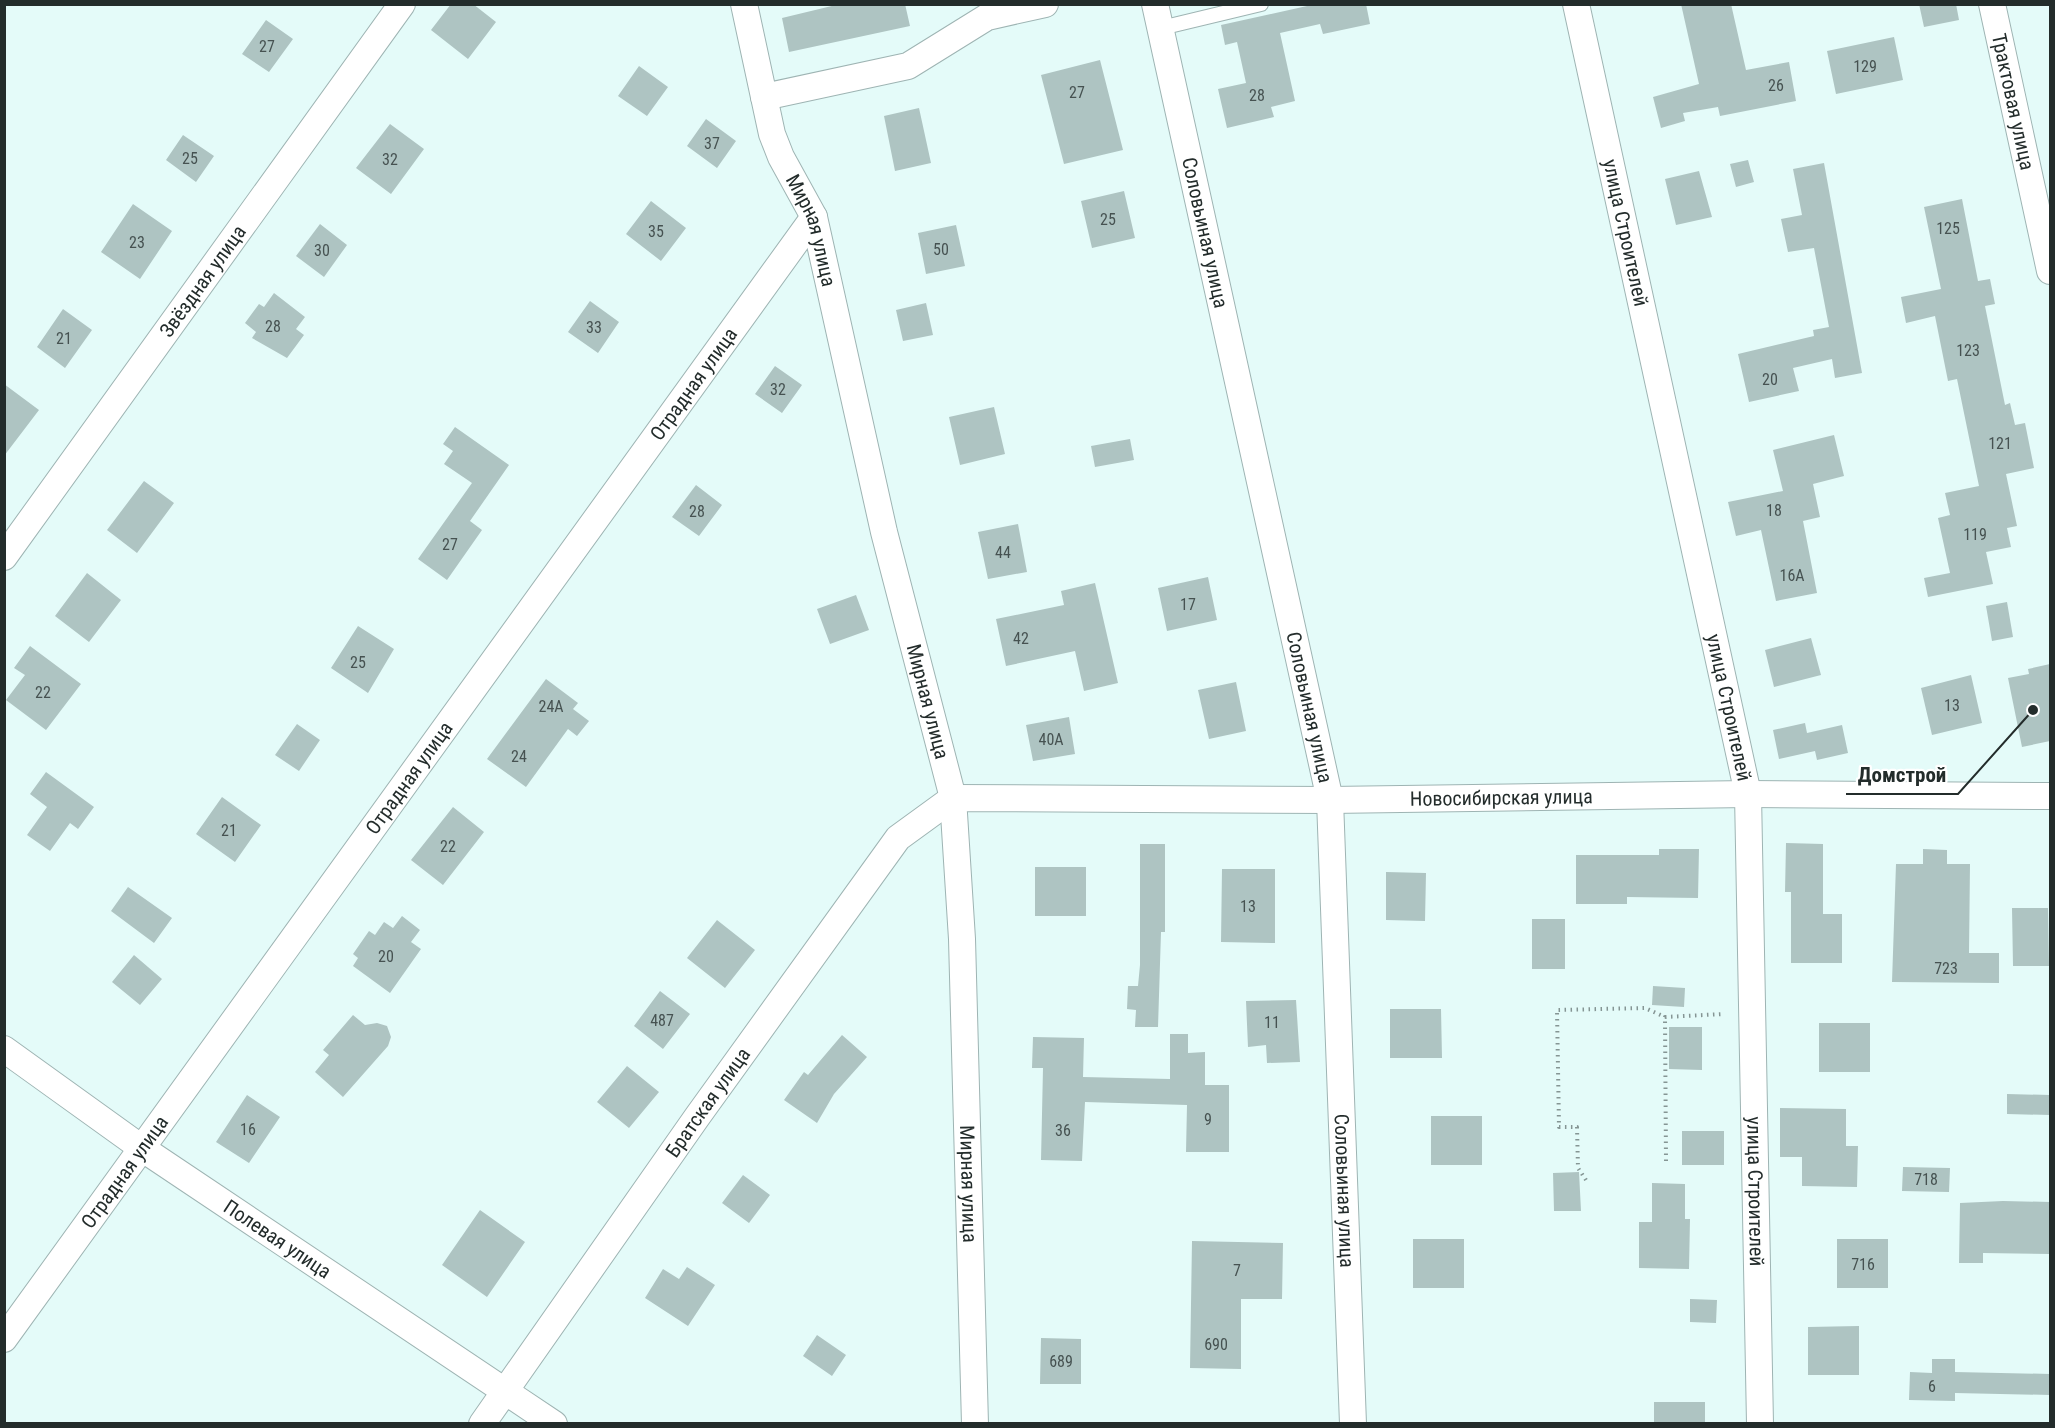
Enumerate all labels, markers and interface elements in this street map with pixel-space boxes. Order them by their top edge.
street label: Трактовая улица [1987,31,2040,172]
house number: 27 [259,37,275,56]
house number: 129 [1853,57,1877,76]
house number: 26 [1768,76,1784,95]
house number: 27 [1069,83,1085,102]
house number: 28 [1249,86,1265,105]
house number: 37 [704,134,720,153]
house number: 25 [182,149,198,168]
house number: 32 [382,150,398,169]
street label: Соловьиная улица [1177,155,1233,310]
street label: улица Строителей [1598,157,1653,308]
street label: Мирная улица [781,170,841,289]
house number: 25 [1100,210,1116,229]
house number: 125 [1936,219,1960,238]
street label: Звёздная улица [154,220,251,342]
house number: 35 [648,222,664,241]
house number: 23 [129,233,145,252]
house number: 50 [933,240,949,259]
house number: 30 [314,241,330,260]
house number: 28 [265,317,281,336]
house number: 33 [586,318,602,337]
street label: Отрадная улица [645,323,742,445]
house number: 21 [56,329,72,348]
house number: 123 [1956,341,1980,360]
house number: 20 [1762,370,1778,389]
house number: 32 [770,380,786,399]
house number: 121 [1988,434,2012,453]
house number: 18 [1766,501,1782,520]
house number: 28 [689,502,705,521]
house number: 119 [1963,525,1987,544]
house number: 27 [442,535,458,554]
house number: 44 [995,543,1011,562]
house number: 16А [1779,566,1805,585]
house number: 17 [1180,595,1196,614]
house number: 42 [1013,629,1029,648]
street label: Соловьиная улица [1281,630,1338,785]
street label: улица Строителей [1702,632,1757,783]
street label: Мирная улица [902,642,954,761]
house number: 25 [350,653,366,672]
house number: 22 [35,683,51,702]
house number: 13 [1944,696,1960,715]
house number: 24А [538,697,564,716]
street label: Отрадная улица [360,717,458,839]
house number: 40А [1038,730,1064,749]
house number: 24 [511,747,527,766]
callout: Домстрой [1846,755,1958,794]
text: Домстрой [1858,763,1946,787]
street label: Новосибирская улица [1410,784,1593,811]
house number: 21 [221,821,237,840]
house number: 22 [440,837,456,856]
house number: 13 [1240,897,1256,916]
house number: 20 [378,947,394,966]
house number: 723 [1934,959,1958,978]
house number: 487 [650,1011,674,1030]
house number: 11 [1264,1013,1280,1032]
street label: Братская улица [661,1043,755,1162]
house number: 9 [1204,1110,1212,1129]
street label: Отрадная улица [76,1111,173,1233]
street label: Соловьиная улица [1330,1113,1359,1268]
street label: улица Строителей [1742,1116,1769,1267]
house number: 16 [240,1120,256,1139]
house number: 36 [1055,1121,1071,1140]
street label: Мирная улица [955,1125,982,1243]
house number: 718 [1914,1170,1938,1189]
street label: Полевая улица [219,1194,336,1283]
house number: 716 [1851,1255,1875,1274]
house number: 7 [1233,1261,1241,1280]
house number: 690 [1204,1335,1228,1354]
house number: 689 [1049,1352,1073,1371]
house number: 6 [1928,1377,1936,1396]

